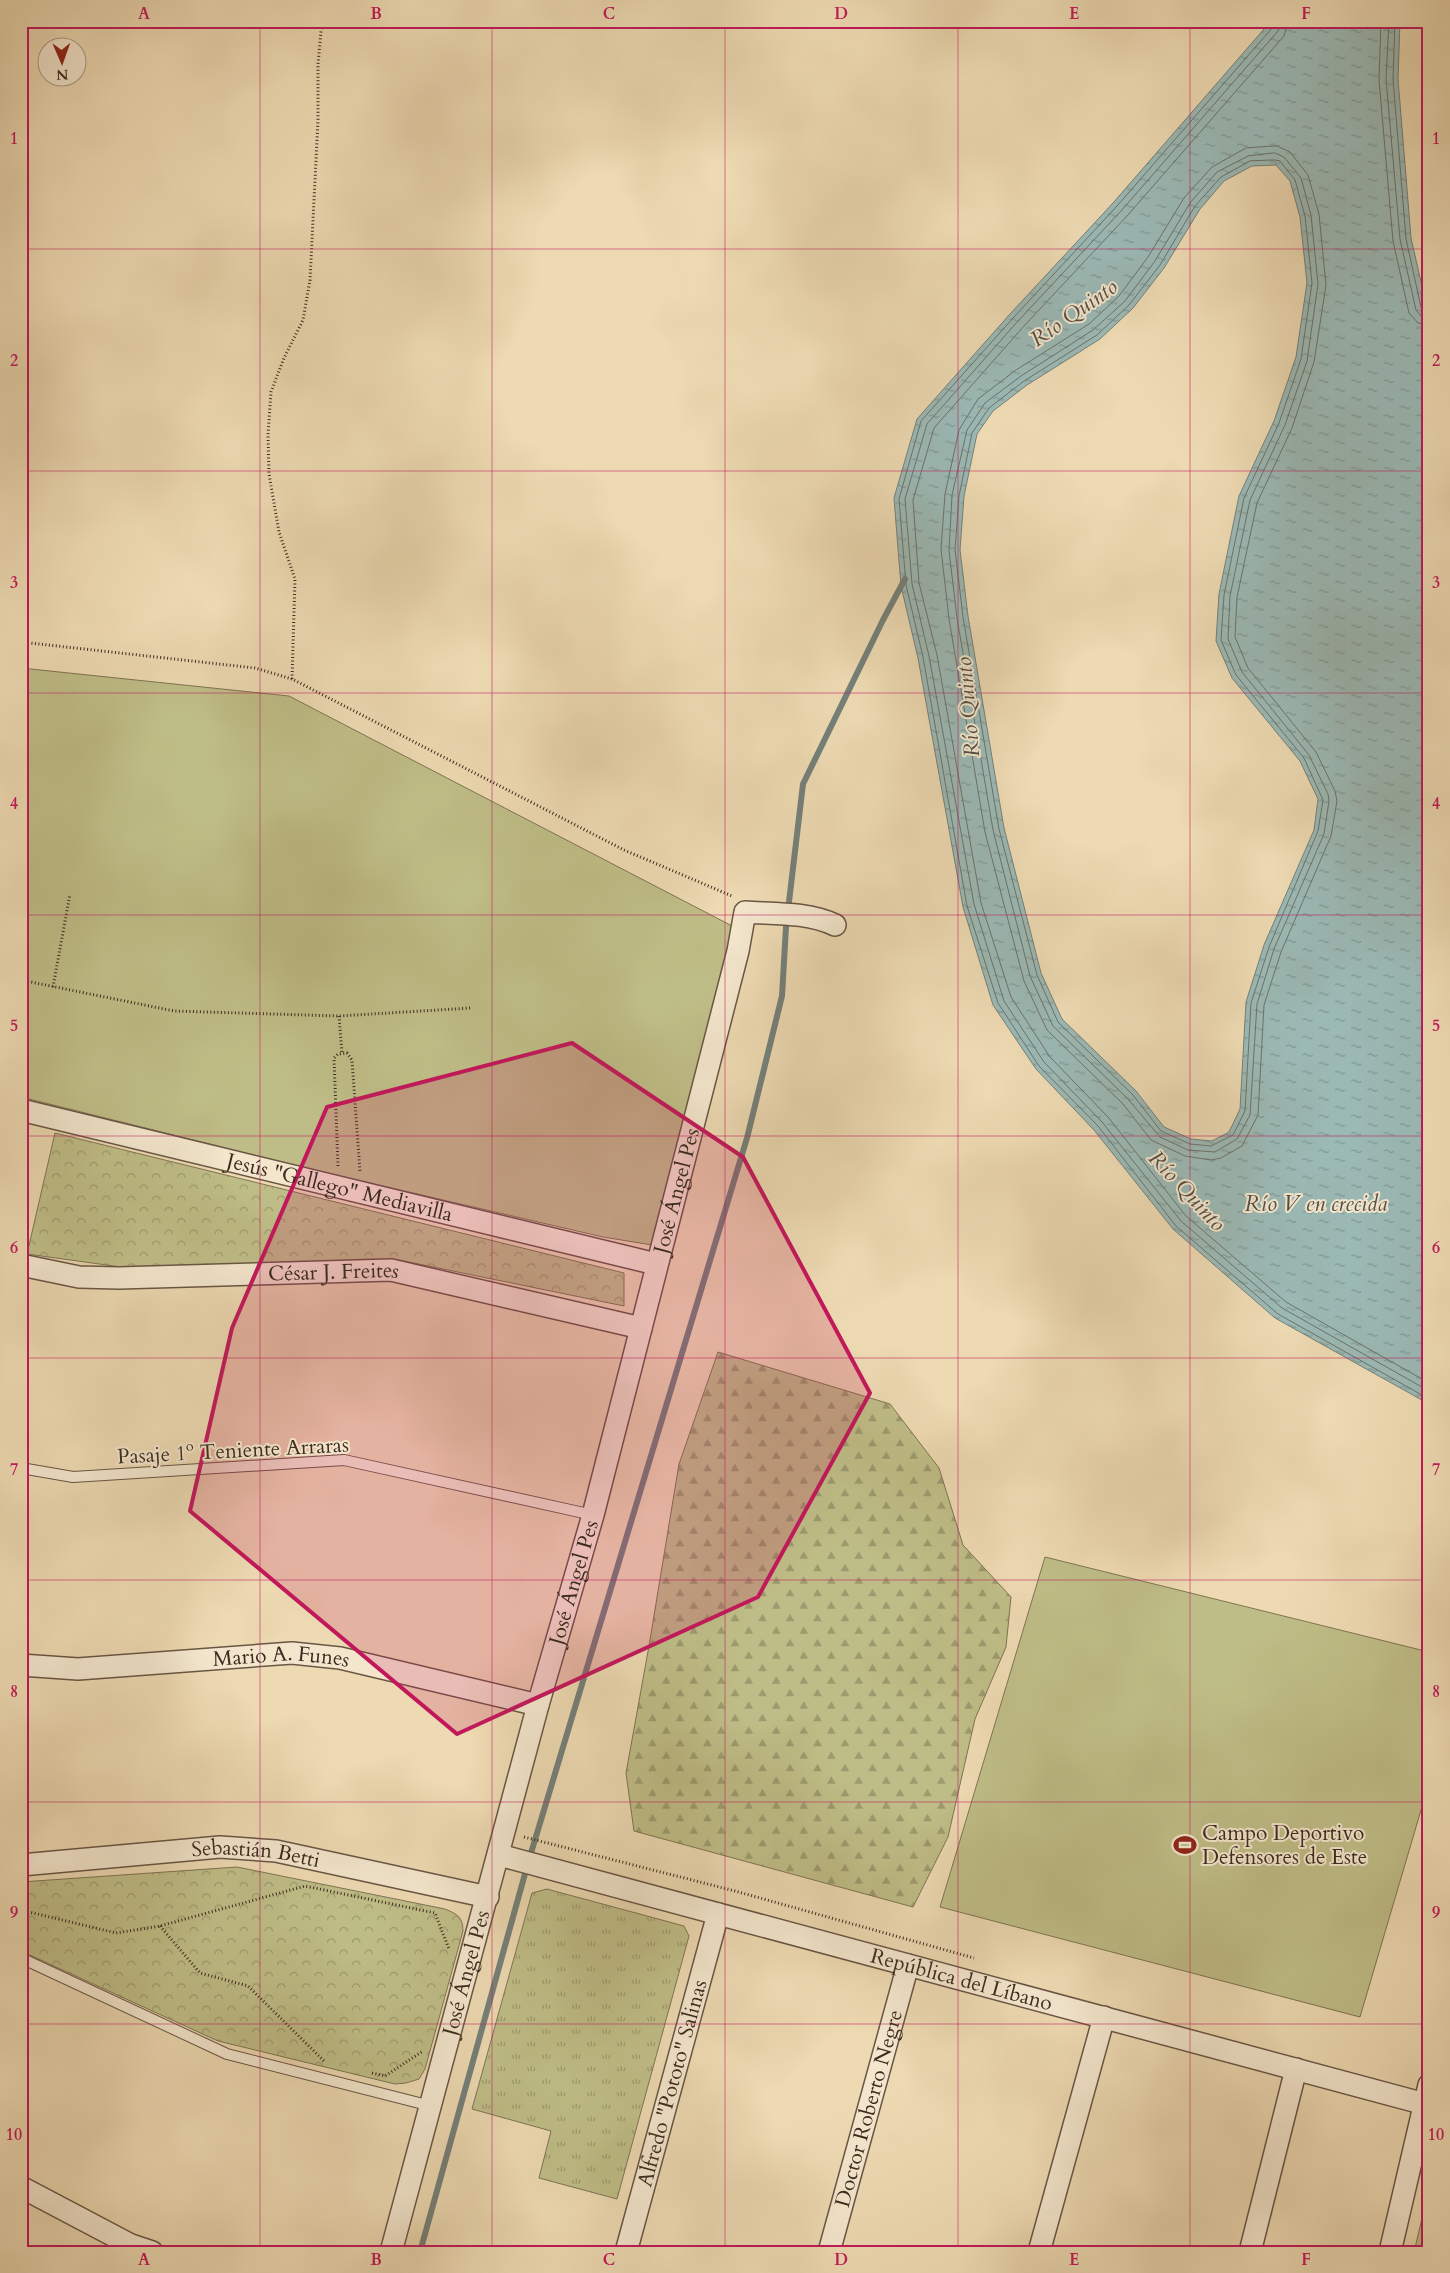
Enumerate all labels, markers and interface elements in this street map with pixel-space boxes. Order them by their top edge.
text: A [138,3,150,25]
text: B [370,3,382,25]
text: C [603,3,615,25]
text: D [834,3,848,25]
text: E [1069,3,1079,25]
text: F [1301,3,1311,25]
north arrow [38,38,88,88]
text: N [56,65,69,84]
text: 1 [10,128,18,150]
text: 1 [1432,128,1440,150]
water label: Río Quinto [1024,272,1124,354]
text: 2 [10,350,18,372]
text: 2 [1432,350,1440,372]
text: 3 [10,572,18,594]
text: 3 [1432,572,1440,594]
water label: Río Quinto [949,656,987,758]
text: 4 [10,793,18,815]
text: 4 [1432,793,1440,815]
text: 5 [10,1015,18,1037]
text: 5 [1432,1015,1440,1037]
street label: José Ángel Pes [646,1125,706,1260]
water label: Río Quinto [1142,1144,1232,1238]
street label: Jesús "Gallego" Mediavilla [221,1145,456,1229]
water label: Río V en crecida [1245,1189,1388,1219]
text: 6 [10,1237,18,1259]
text: 6 [1432,1237,1440,1259]
street label: César J. Freites [268,1255,402,1288]
street label: Pasaje 1º Teniente Arraras [116,1430,350,1472]
text: 7 [10,1459,18,1481]
text: 7 [1432,1459,1440,1481]
street label: José Ángel Pes [541,1517,605,1651]
street label: Mario A. Funes [212,1639,353,1674]
text: 8 [10,1681,18,1703]
text: 8 [1432,1681,1440,1703]
place label: Campo Deportivo Defensores de Este [1202,1819,1367,1872]
street label: Sebastián Betti [190,1832,323,1875]
sports icon: Campo Deportivo Defensores de Este [1172,1832,1198,1858]
text: 9 [10,1902,18,1924]
text: 9 [1432,1902,1440,1924]
street label: José Ángel Pes [434,1907,497,2042]
street label: República del Líbano [867,1941,1056,2018]
street label: Alfredo "Pototo" Salinas [630,1976,714,2190]
street label: Doctor Roberto Negre [828,2006,910,2210]
text: 10 [6,2124,22,2146]
text: 10 [1428,2124,1444,2146]
text: A [138,2249,150,2271]
text: B [370,2249,382,2271]
text: C [603,2249,615,2271]
text: D [834,2249,848,2271]
text: E [1069,2249,1079,2271]
text: F [1301,2249,1311,2271]

